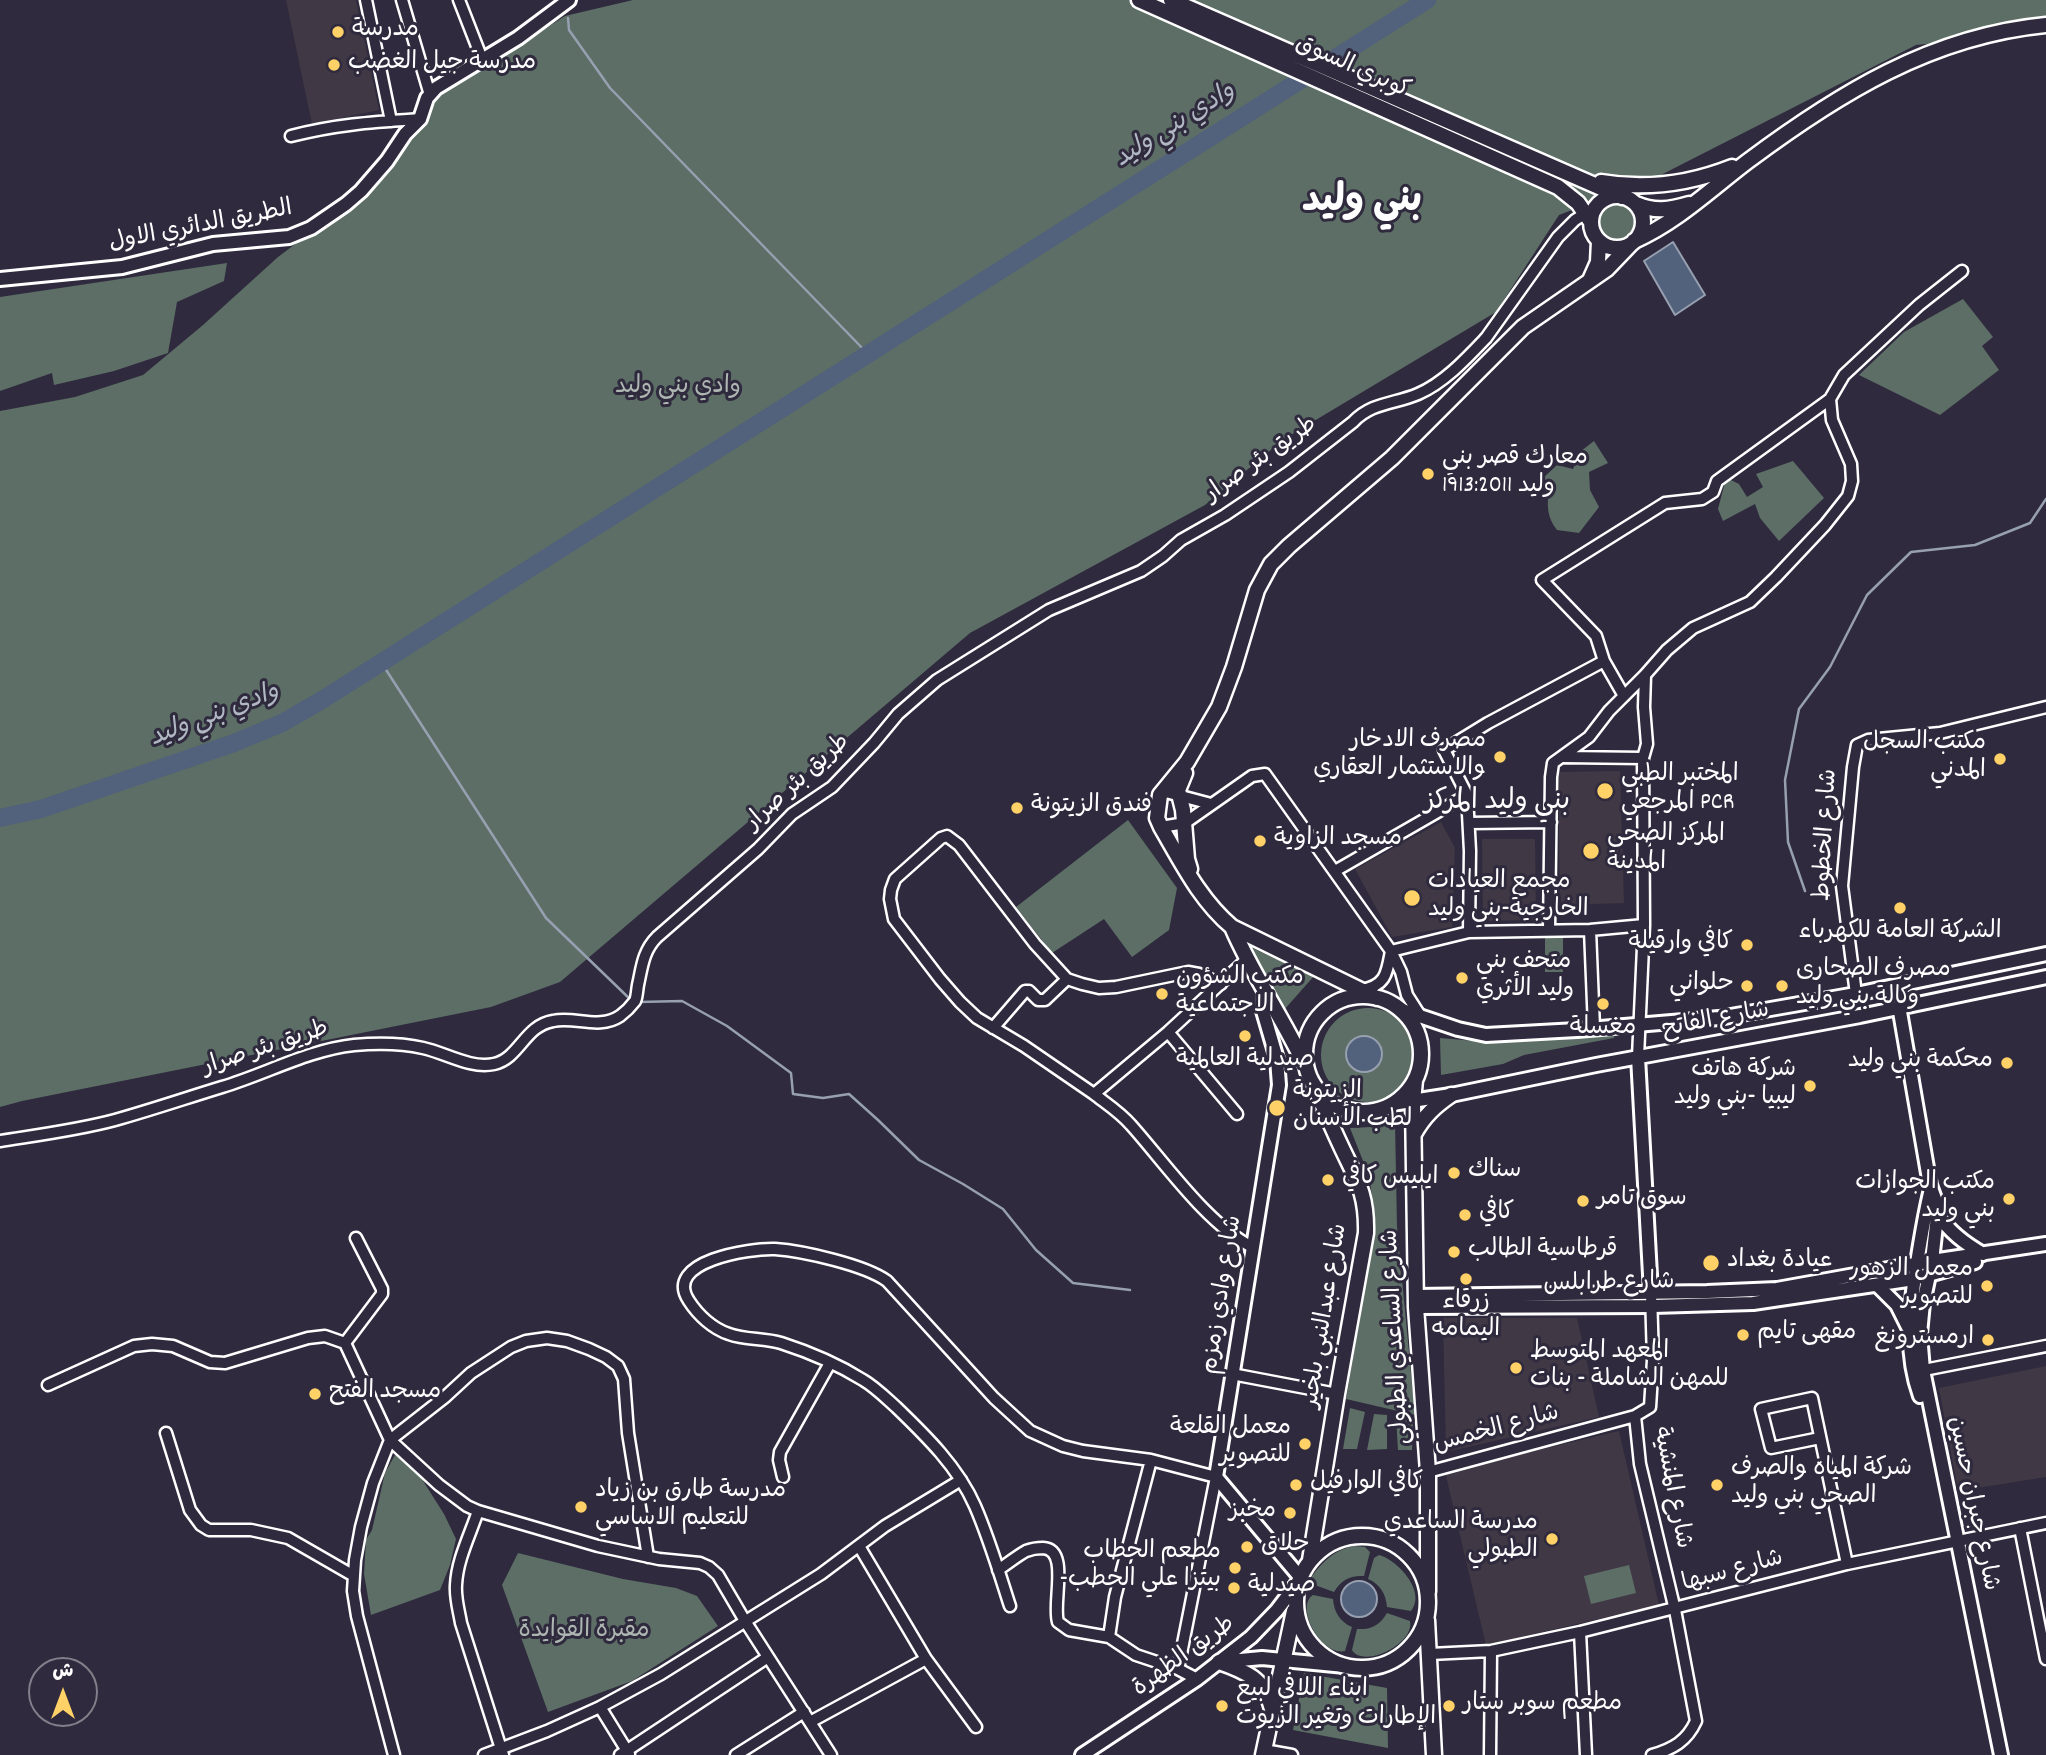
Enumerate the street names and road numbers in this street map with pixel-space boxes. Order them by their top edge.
street label: كوبري السوق [1290,31,1414,107]
street label: الطريق الدائري الاول [107,196,295,260]
street label: طريق بئر صرار [1200,412,1324,510]
street label: طريق بئر صرار [741,729,857,839]
street label: شارع الخطوط [1810,768,1846,902]
street label: شارع الفاتح [1660,997,1772,1047]
street label: طريق بئر صرار [199,1016,333,1084]
street label: شارع وادي زمزم [1197,1214,1251,1376]
street label: شارع عبدالنبي بلخير [1298,1222,1356,1410]
street label: شارع الساعدي الطبولي [1378,1229,1418,1445]
street label: شارع طرابلس [1543,1269,1675,1301]
street label: شارع الخمس [1431,1400,1563,1462]
street label: شارع جبران حسين [1938,1414,2004,1594]
street label: شارع المنشية [1644,1425,1696,1551]
street label: شارع سبها [1679,1546,1787,1600]
street label: طريق الظهرة [1128,1611,1242,1705]

